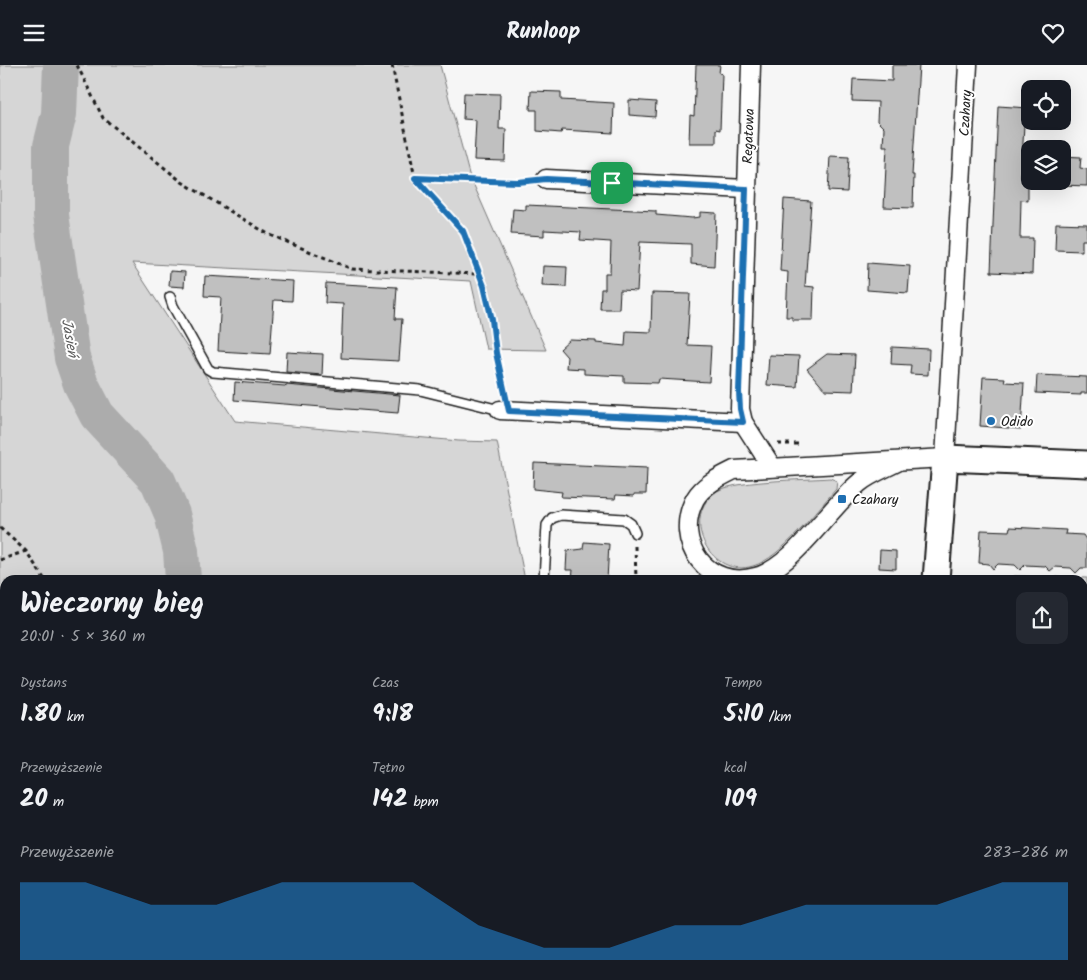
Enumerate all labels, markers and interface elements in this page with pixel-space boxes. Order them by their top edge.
text: Runloop [507,15,580,50]
icon: menu [20,19,48,47]
icon: heart [1039,19,1067,47]
map controls [1021,80,1071,190]
button: locate [1021,80,1071,130]
street label: Czahary [954,89,978,137]
street label: Regatowa [737,108,761,164]
button: layers [1021,140,1071,190]
pin [591,162,633,204]
icon: arrive [598,169,626,197]
water label: Jasień [54,317,85,361]
place label: Odido [1001,411,1033,433]
marker: Odido [985,415,997,427]
place label: Czahary [852,489,899,511]
marker: Czahary [836,493,848,505]
text: Wieczorny bieg [20,582,204,627]
button: share [1016,592,1068,644]
text: 20:01 · 5 × 360 m [20,624,145,649]
text: Dystans [20,672,67,694]
text: Czas [372,672,399,694]
text: Tempo [724,672,762,694]
text: 1.80 [20,694,61,734]
text: 9:18 [372,694,413,734]
text: 5:10 [724,694,763,734]
text: km [61,706,84,728]
text: /km [763,706,791,728]
text: Przewyższenie [20,757,102,779]
text: Tętno [372,757,405,779]
text: kcal [724,757,747,779]
text: 20 [20,779,47,819]
text: 142 [372,779,408,819]
text: 109 [724,779,757,819]
text: m [47,791,64,813]
text: bpm [408,791,439,813]
text: Przewyższenie [20,840,114,865]
text: 283–286 m [983,840,1068,865]

